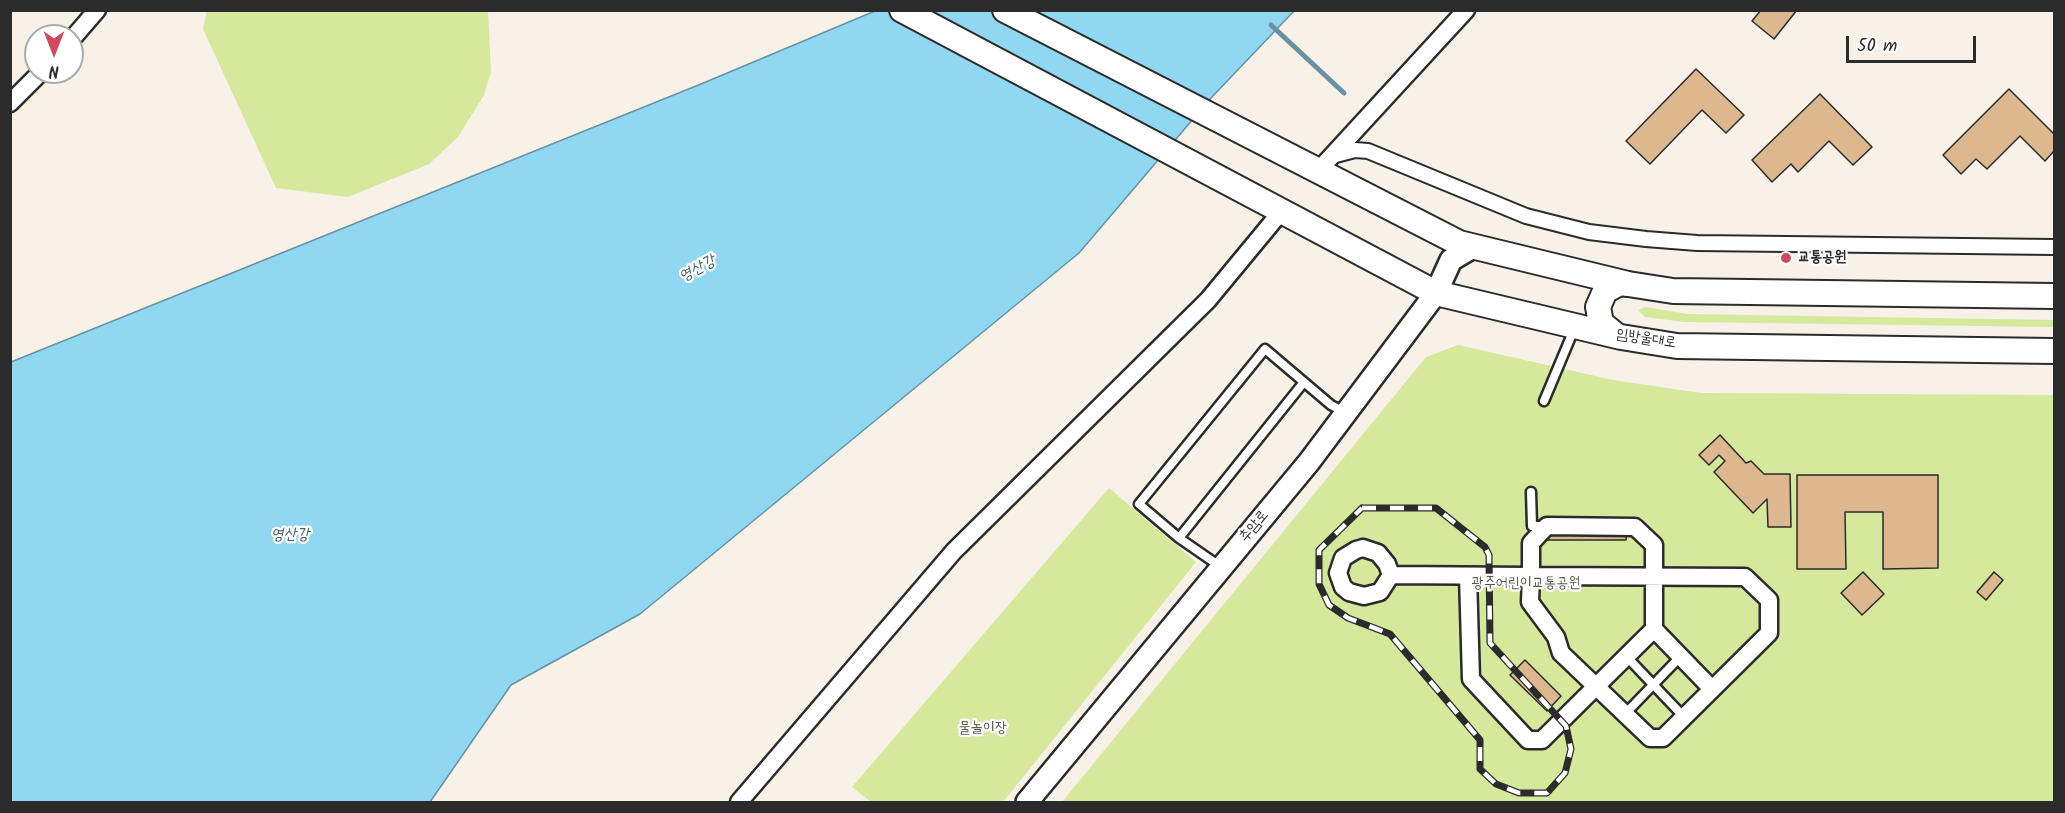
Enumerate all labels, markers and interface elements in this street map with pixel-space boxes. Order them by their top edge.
north arrow [24,24,84,84]
scale bar [1849,24,1980,62]
text: 50 m [1857,32,1897,61]
text: N [49,58,59,83]
place label: 교통공원 [1798,249,1846,267]
marker: 교통공원 [1779,251,1793,265]
water label: 영산강 [676,252,720,288]
street label: 임방울대로 [1615,326,1677,354]
street label: 추암로 [1236,507,1274,547]
water label: 영산강 [271,526,309,546]
park label: 광주어린이교통공원 [1472,575,1580,593]
park label: 물놀이장 [959,720,1007,738]

